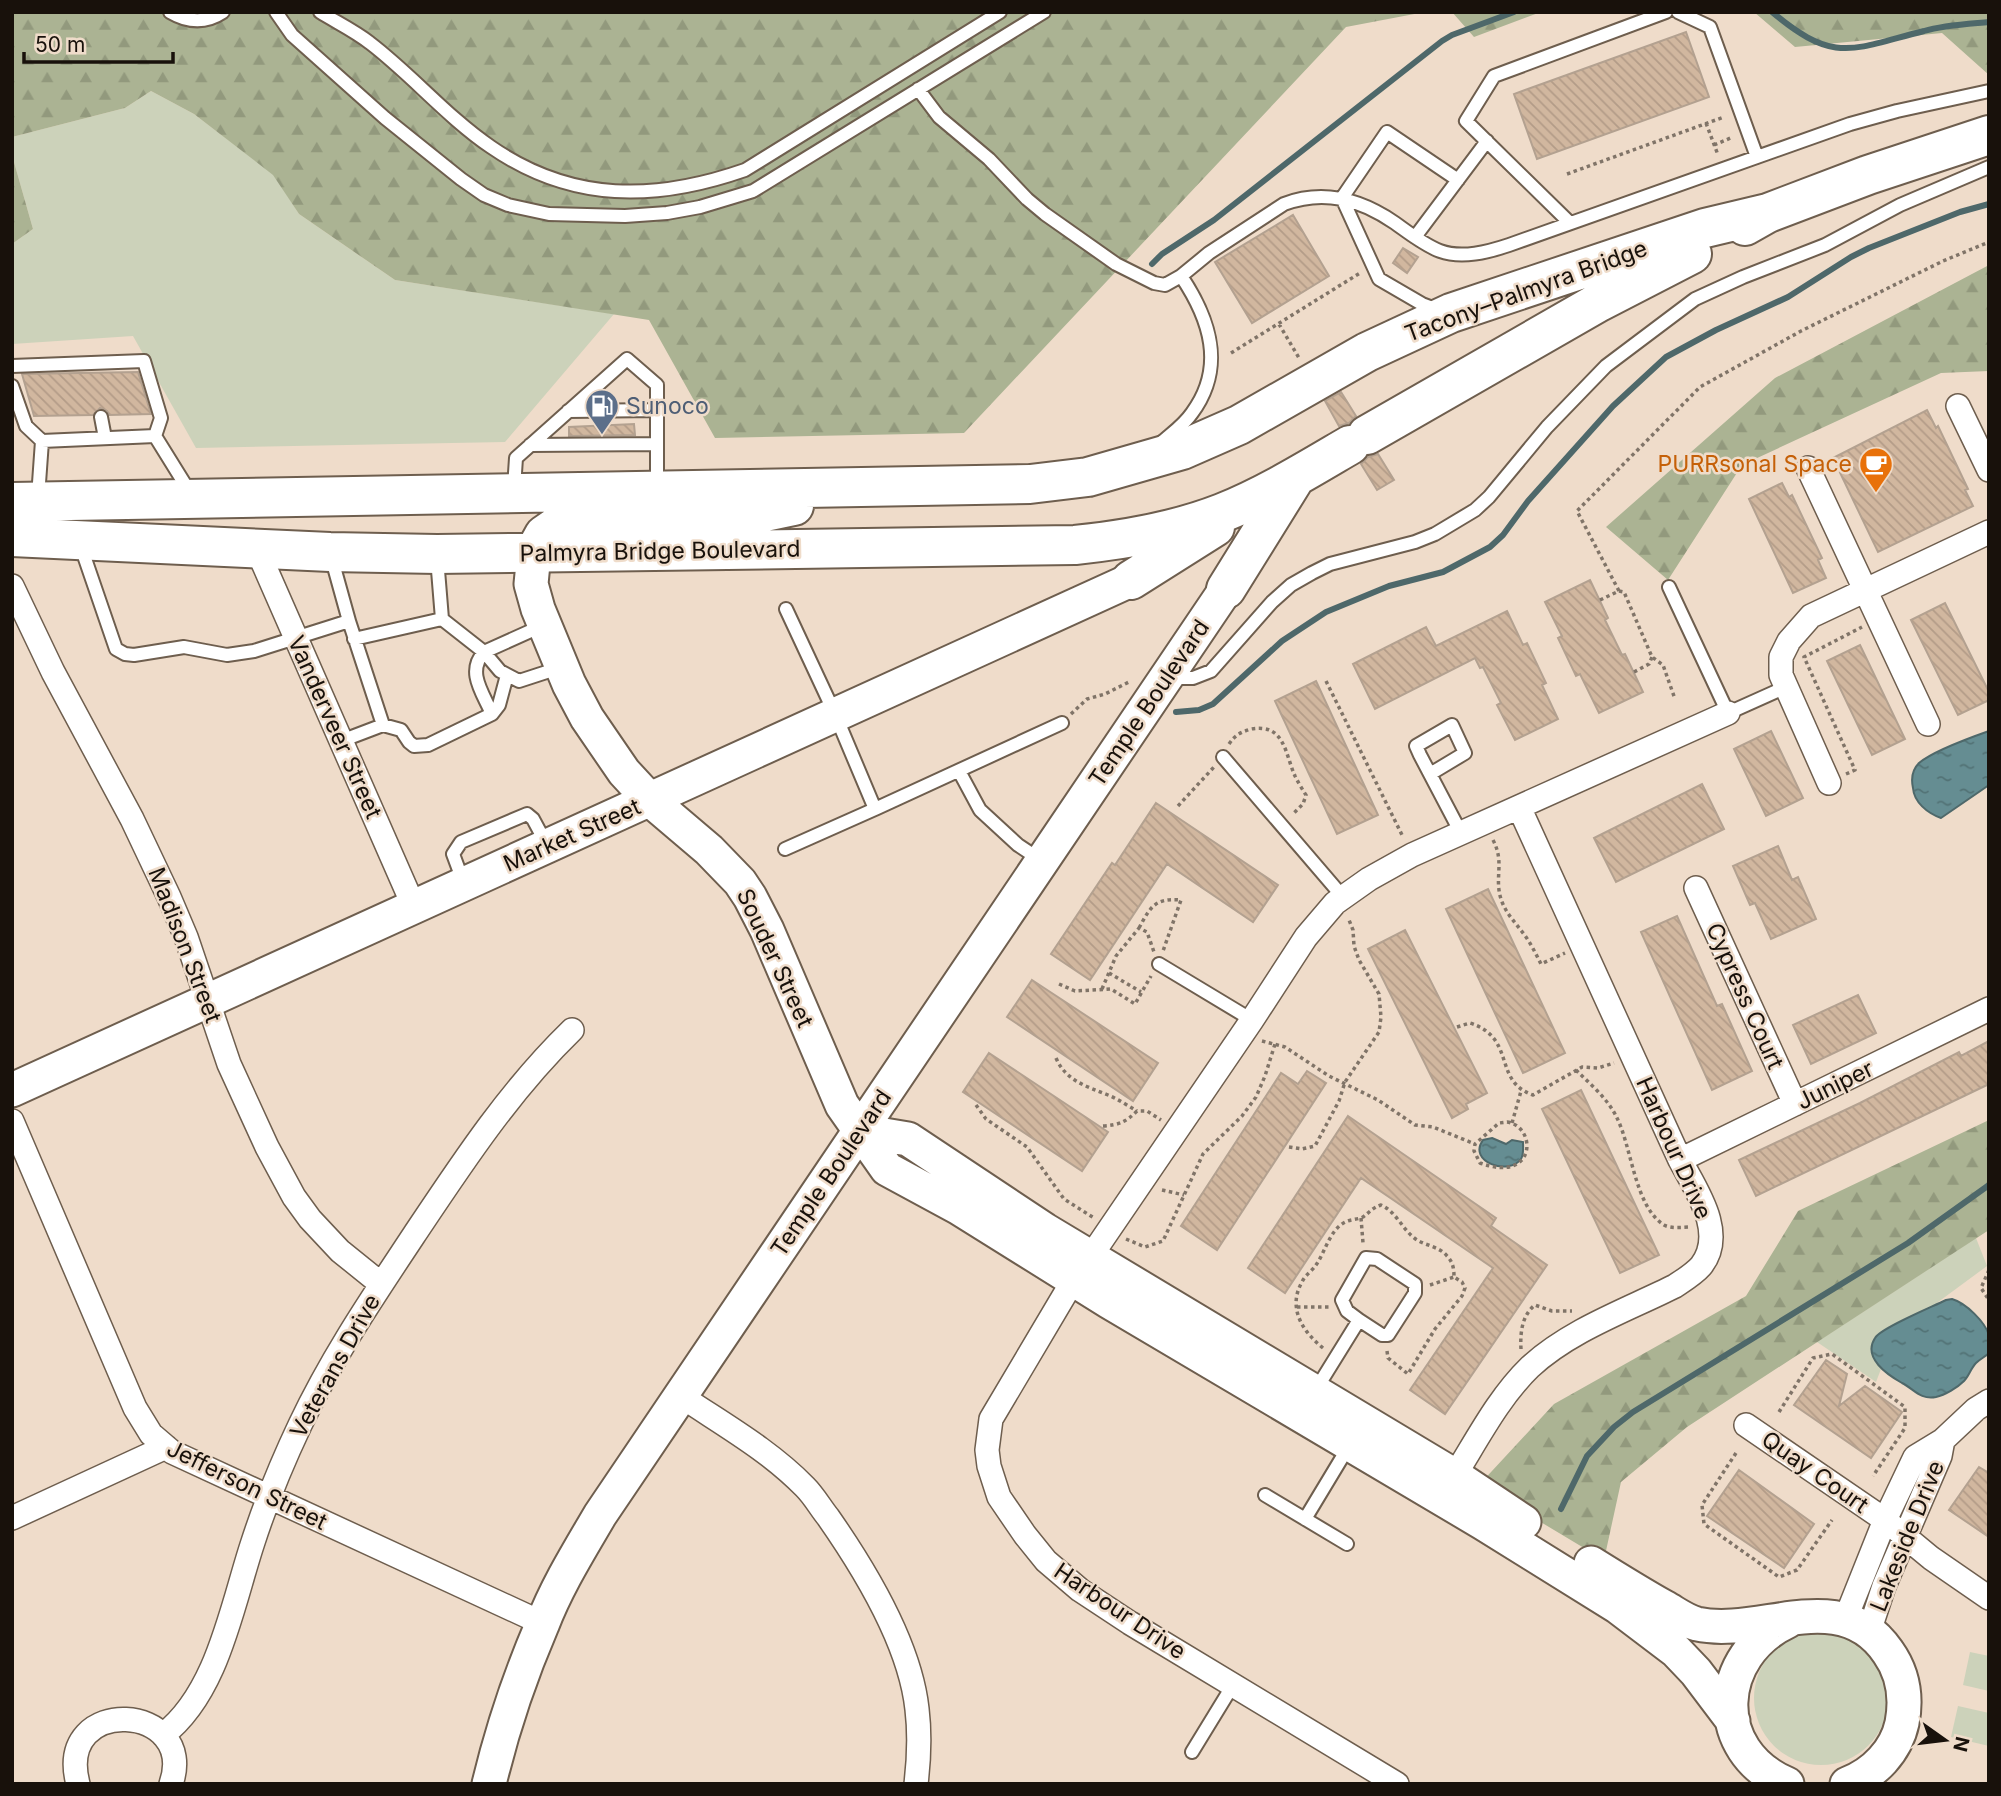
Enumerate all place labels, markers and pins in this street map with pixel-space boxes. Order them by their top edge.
fuel station icon: Sunoco [583,387,621,436]
place label: Sunoco [626,392,709,420]
cafe icon: PURRsonal Space [1857,445,1895,494]
place label: PURRsonal Space [1658,450,1852,478]

